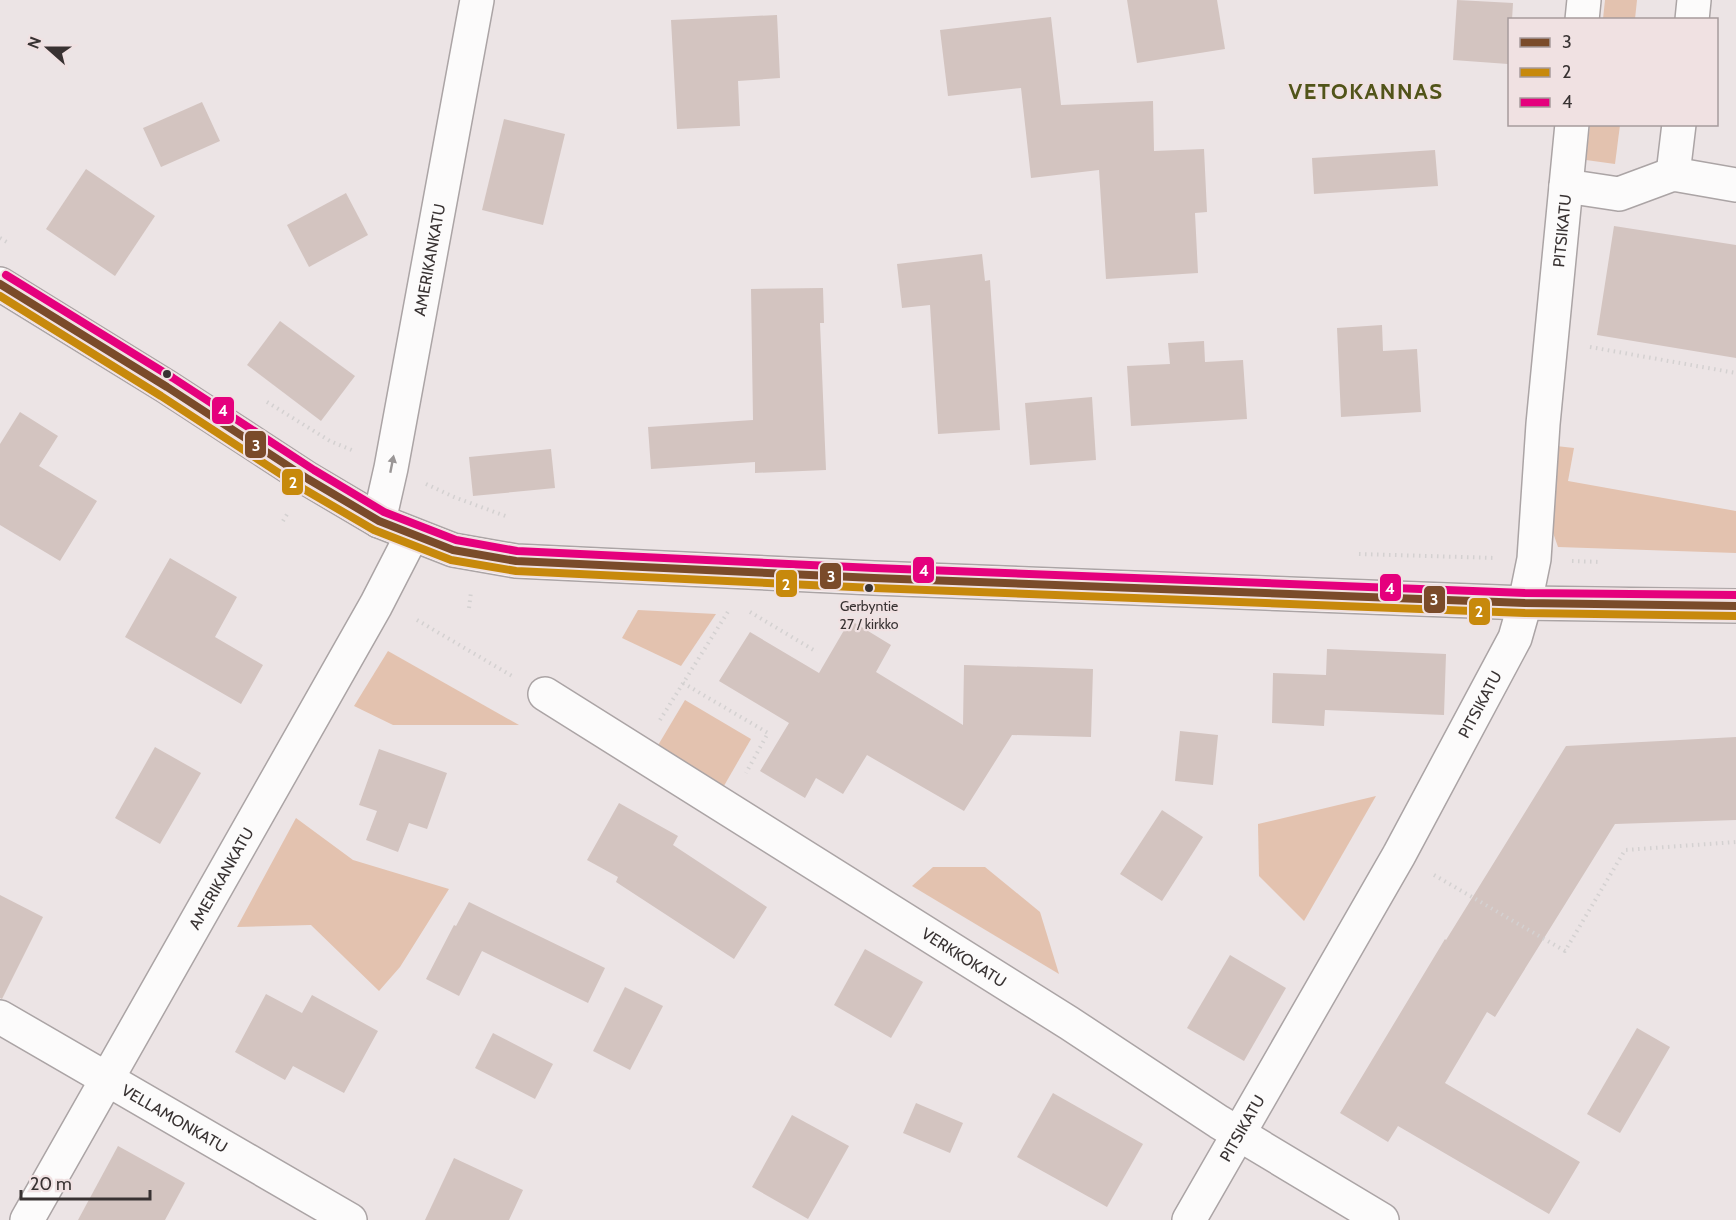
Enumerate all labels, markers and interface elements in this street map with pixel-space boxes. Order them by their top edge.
north arrow [18,18,78,78]
legend [1508,18,1718,126]
text: 3 [1562,31,1572,53]
text: N [24,34,45,51]
text: 2 [1562,61,1571,83]
district label: VETOKANNAS [1289,78,1443,105]
text: 4 [1562,91,1572,113]
street label: PITSIKATU [1549,193,1575,268]
street label: AMERIKANKATU [410,202,449,318]
unlabelled marker [161,368,173,380]
line badge: 4 [211,396,235,425]
text: 4 [218,401,228,420]
line badge: 3 [244,430,267,459]
text: 3 [252,436,260,455]
one-way arrow [388,454,397,473]
line badge: 2 [281,468,304,496]
text: 2 [289,473,297,492]
line badge: 4 [912,556,935,584]
text: 4 [919,561,929,580]
line badge: 3 [819,562,842,590]
text: 3 [827,567,835,586]
line badge: 2 [775,569,798,598]
line badge: 4 [1379,573,1402,602]
text: 2 [782,575,790,594]
text: 4 [1385,579,1395,598]
marker: Gerbyntie 27 / kirkko [863,582,875,594]
line badge: 3 [1423,585,1446,614]
text: 3 [1430,590,1438,609]
place label: Gerbyntie 27 / kirkko [840,597,899,633]
line badge: 2 [1468,597,1491,626]
text: 2 [1475,602,1483,621]
street label: PITSIKATU [1454,668,1506,741]
street label: AMERIKANKATU [185,824,258,933]
street label: VERKKOKATU [918,924,1010,991]
street label: VELLAMONKATU [118,1081,231,1157]
street label: PITSIKATU [1216,1092,1269,1165]
scale bar [21,1163,150,1201]
text: 20 m [30,1173,72,1195]

